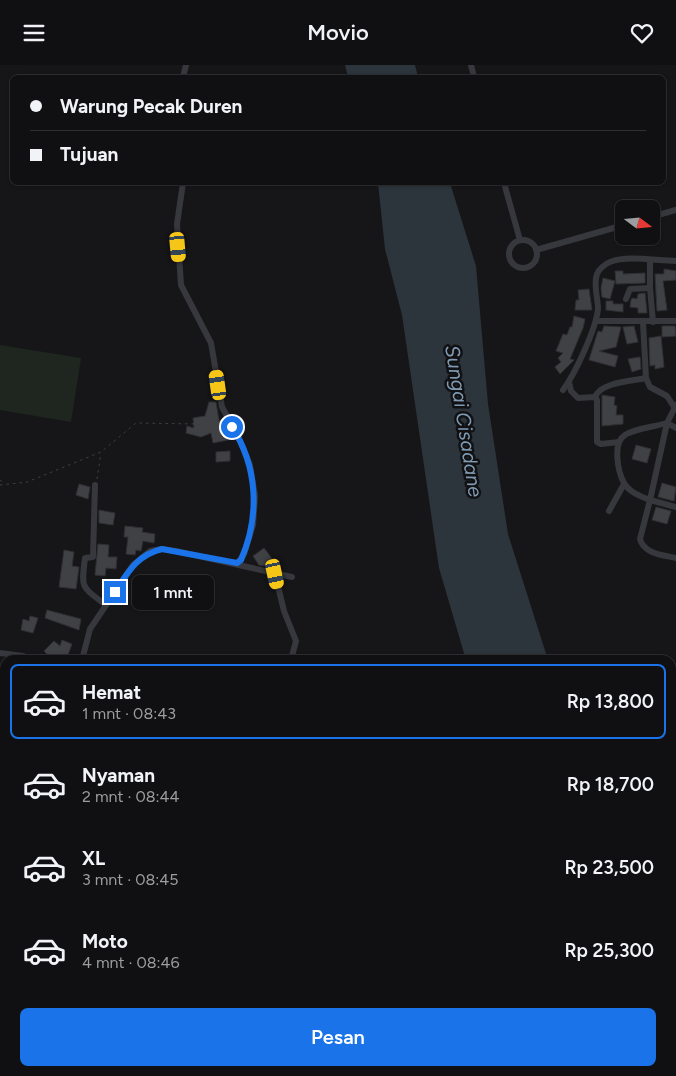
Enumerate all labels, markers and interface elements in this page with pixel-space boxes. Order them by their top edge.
icon: menu [20,19,48,47]
text: Movio [307,19,369,46]
icon: heart [628,19,656,47]
text: Warung Pecak Duren [60,95,242,118]
text: Tujuan [60,143,118,166]
north arrow [615,200,660,245]
map controls [615,200,660,245]
car [169,231,186,263]
water label: Sungai Cisadane [440,343,488,499]
car [208,369,227,401]
route start [221,416,243,438]
car [264,558,285,590]
callout: 1 mnt [132,575,215,609]
route end [104,581,126,603]
text: 1 mnt [153,583,193,602]
icon: car [22,679,67,724]
text: Hemat [82,681,141,704]
text: Rp 13,800 [567,690,654,713]
text: 1 mnt · 08:43 [82,704,176,723]
icon: car [22,762,67,807]
text: Nyaman [82,764,155,787]
text: Rp 18,700 [567,773,654,796]
text: 2 mnt · 08:44 [82,787,179,806]
icon: car [22,845,67,890]
text: XL [82,847,105,870]
text: Rp 23,500 [565,856,654,879]
text: 3 mnt · 08:45 [82,870,178,889]
icon: car [22,928,67,973]
text: Moto [82,930,128,953]
text: Rp 25,300 [565,939,654,962]
text: 4 mnt · 08:46 [82,953,180,972]
button: Pesan [20,1008,656,1066]

